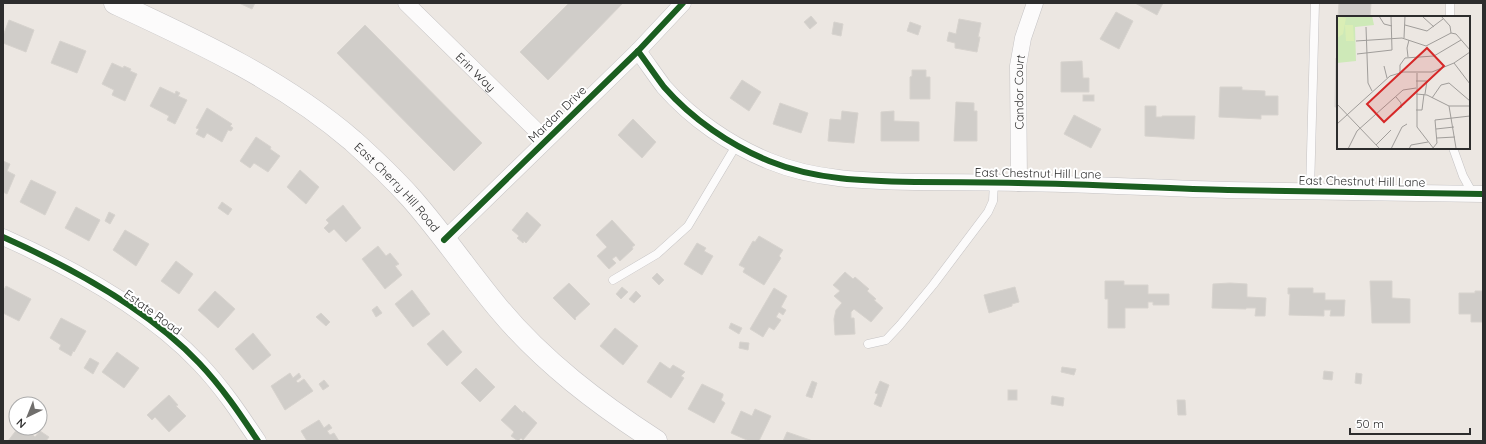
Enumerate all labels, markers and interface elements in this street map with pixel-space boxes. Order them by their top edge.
inset map [1337,16,1470,149]
street label: Erin Way [453,49,499,94]
street label: Candor Court [1010,53,1027,130]
street label: Mardan Drive [525,82,589,146]
street label: East Cherry Hill Road [352,139,443,235]
street label: East Chestnut Hill Lane [975,164,1102,182]
street label: East Chestnut Hill Lane [1299,172,1426,190]
street label: Estate Road [121,286,185,338]
north arrow [8,396,48,436]
scale bar [1350,410,1470,436]
text: N [13,415,29,431]
text: 50 m [1356,416,1384,431]

